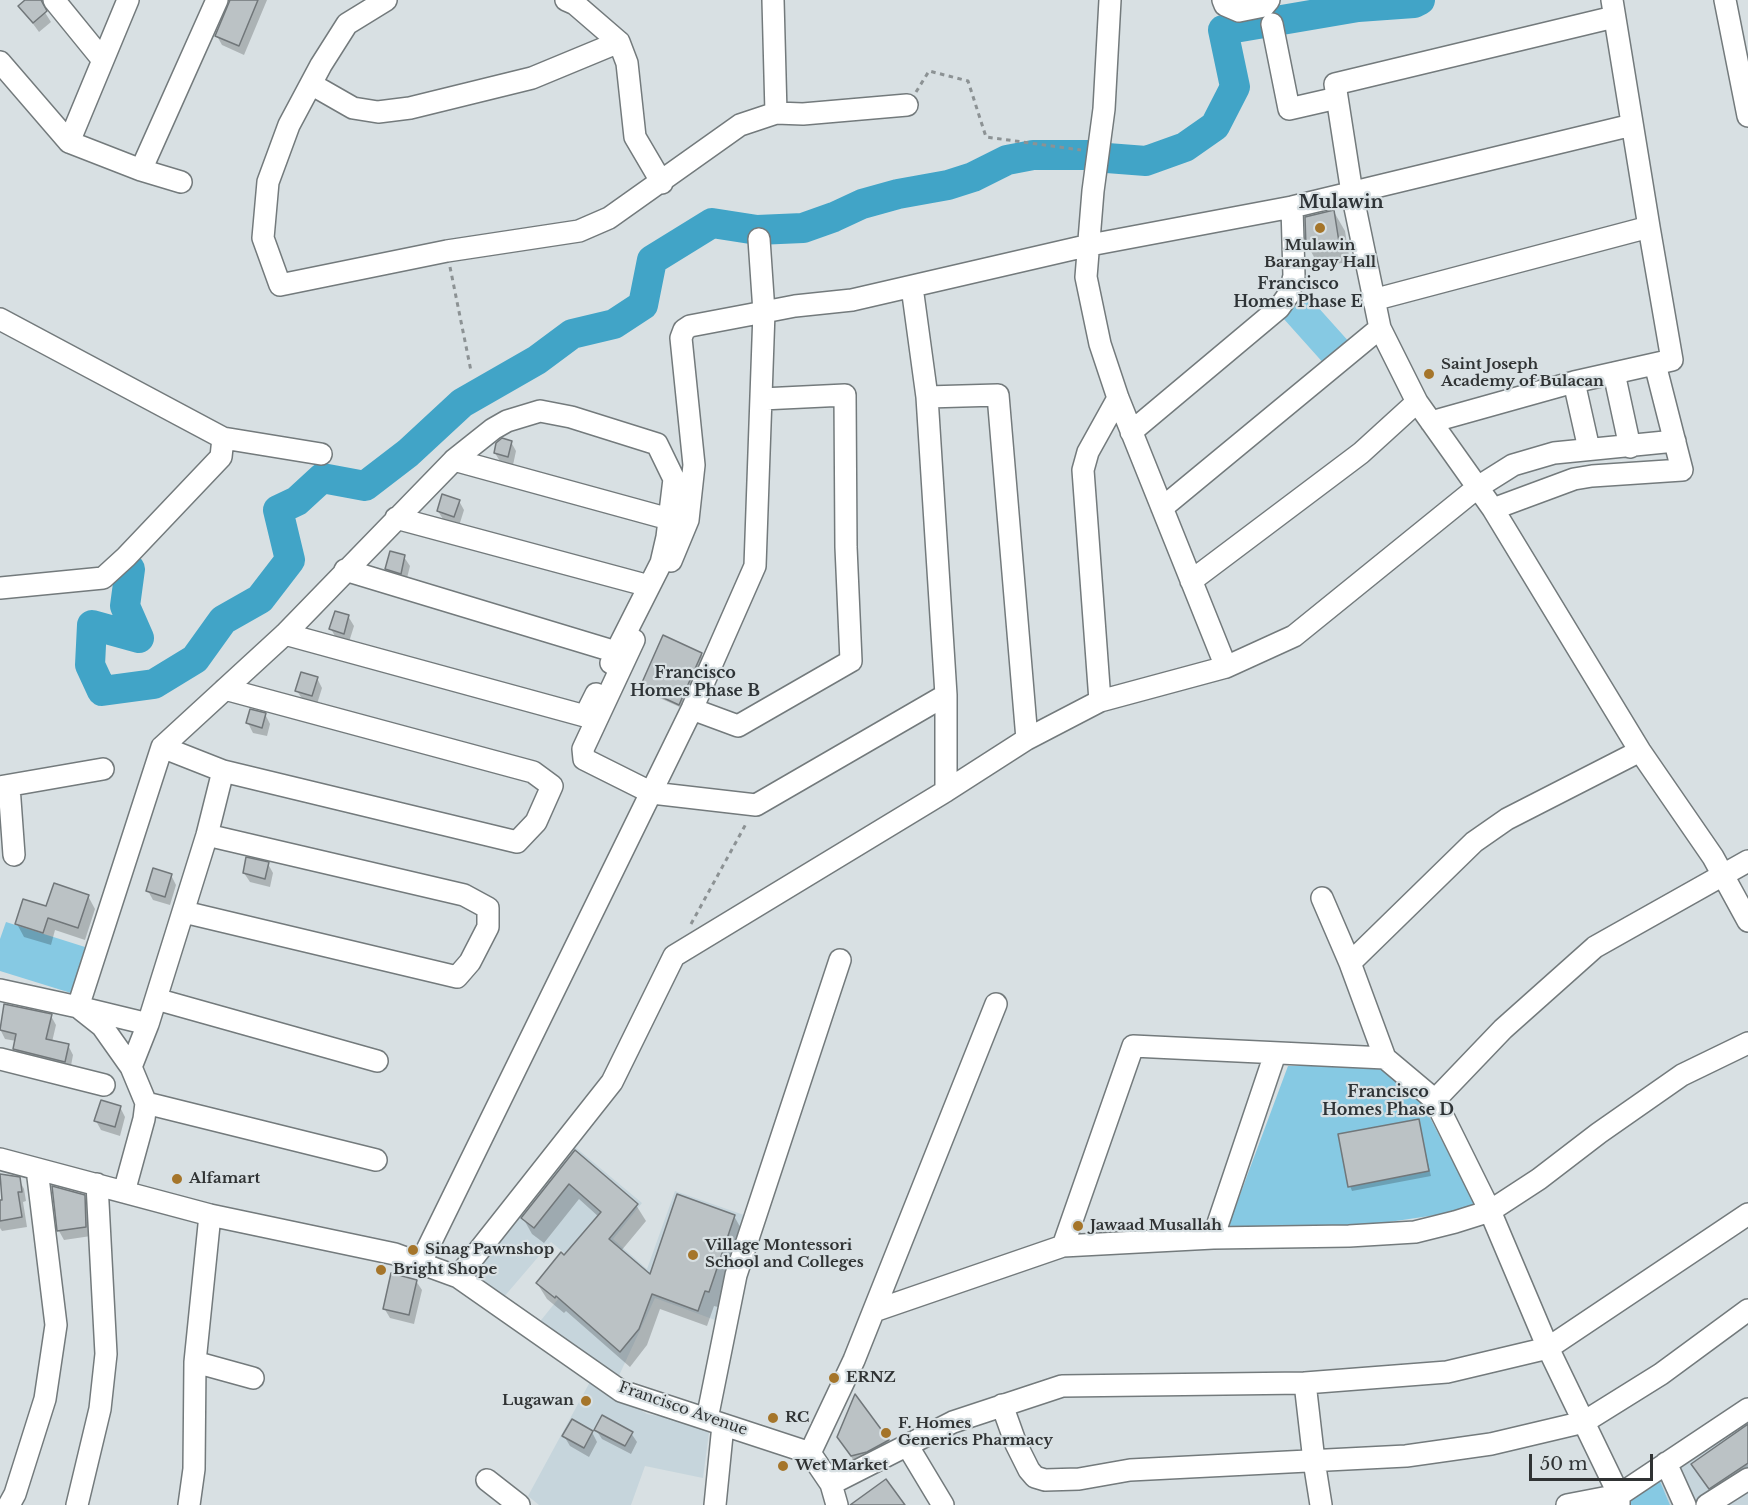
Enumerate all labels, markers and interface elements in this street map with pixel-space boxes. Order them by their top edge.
district label: Mulawin [1299,192,1383,214]
marker: Mulawin Barangay Hall [1313,221,1327,235]
place label: Mulawin Barangay Hall [1264,237,1376,272]
district label: Francisco Homes Phase E [1233,274,1363,312]
place label: Saint Joseph Academy of Bulacan [1441,356,1604,391]
marker: Saint Joseph Academy of Bulacan [1422,367,1436,381]
district label: Francisco Homes Phase B [630,663,760,701]
district label: Francisco Homes Phase D [1322,1082,1454,1120]
place label: Alfamart [189,1170,260,1188]
marker: Alfamart [170,1172,184,1186]
place label: Jawaad Musallah [1090,1217,1222,1235]
marker: Jawaad Musallah [1071,1219,1085,1233]
place label: Village Montessori School and Colleges [705,1237,864,1272]
place label: Sinag Pawnshop [425,1241,554,1259]
marker: Sinag Pawnshop [406,1243,420,1257]
marker: Village Montessori School and Colleges [686,1248,700,1262]
place label: Bright Shope [393,1261,497,1279]
marker: Bright Shope [374,1263,388,1277]
place label: ERNZ [846,1369,896,1387]
marker: ERNZ [827,1371,841,1385]
street label: Francisco Avenue [616,1379,750,1439]
place label: Lugawan [502,1392,574,1410]
marker: Lugawan [579,1394,593,1408]
place label: RC [785,1409,809,1427]
marker: RC [766,1411,780,1425]
place label: F. Homes Generics Pharmacy [898,1415,1053,1450]
marker: F. Homes Generics Pharmacy [879,1426,893,1440]
scale bar [1532,1442,1656,1480]
text: 50 m [1540,1453,1588,1475]
place label: Wet Market [795,1457,888,1475]
marker: Wet Market [776,1459,790,1473]

